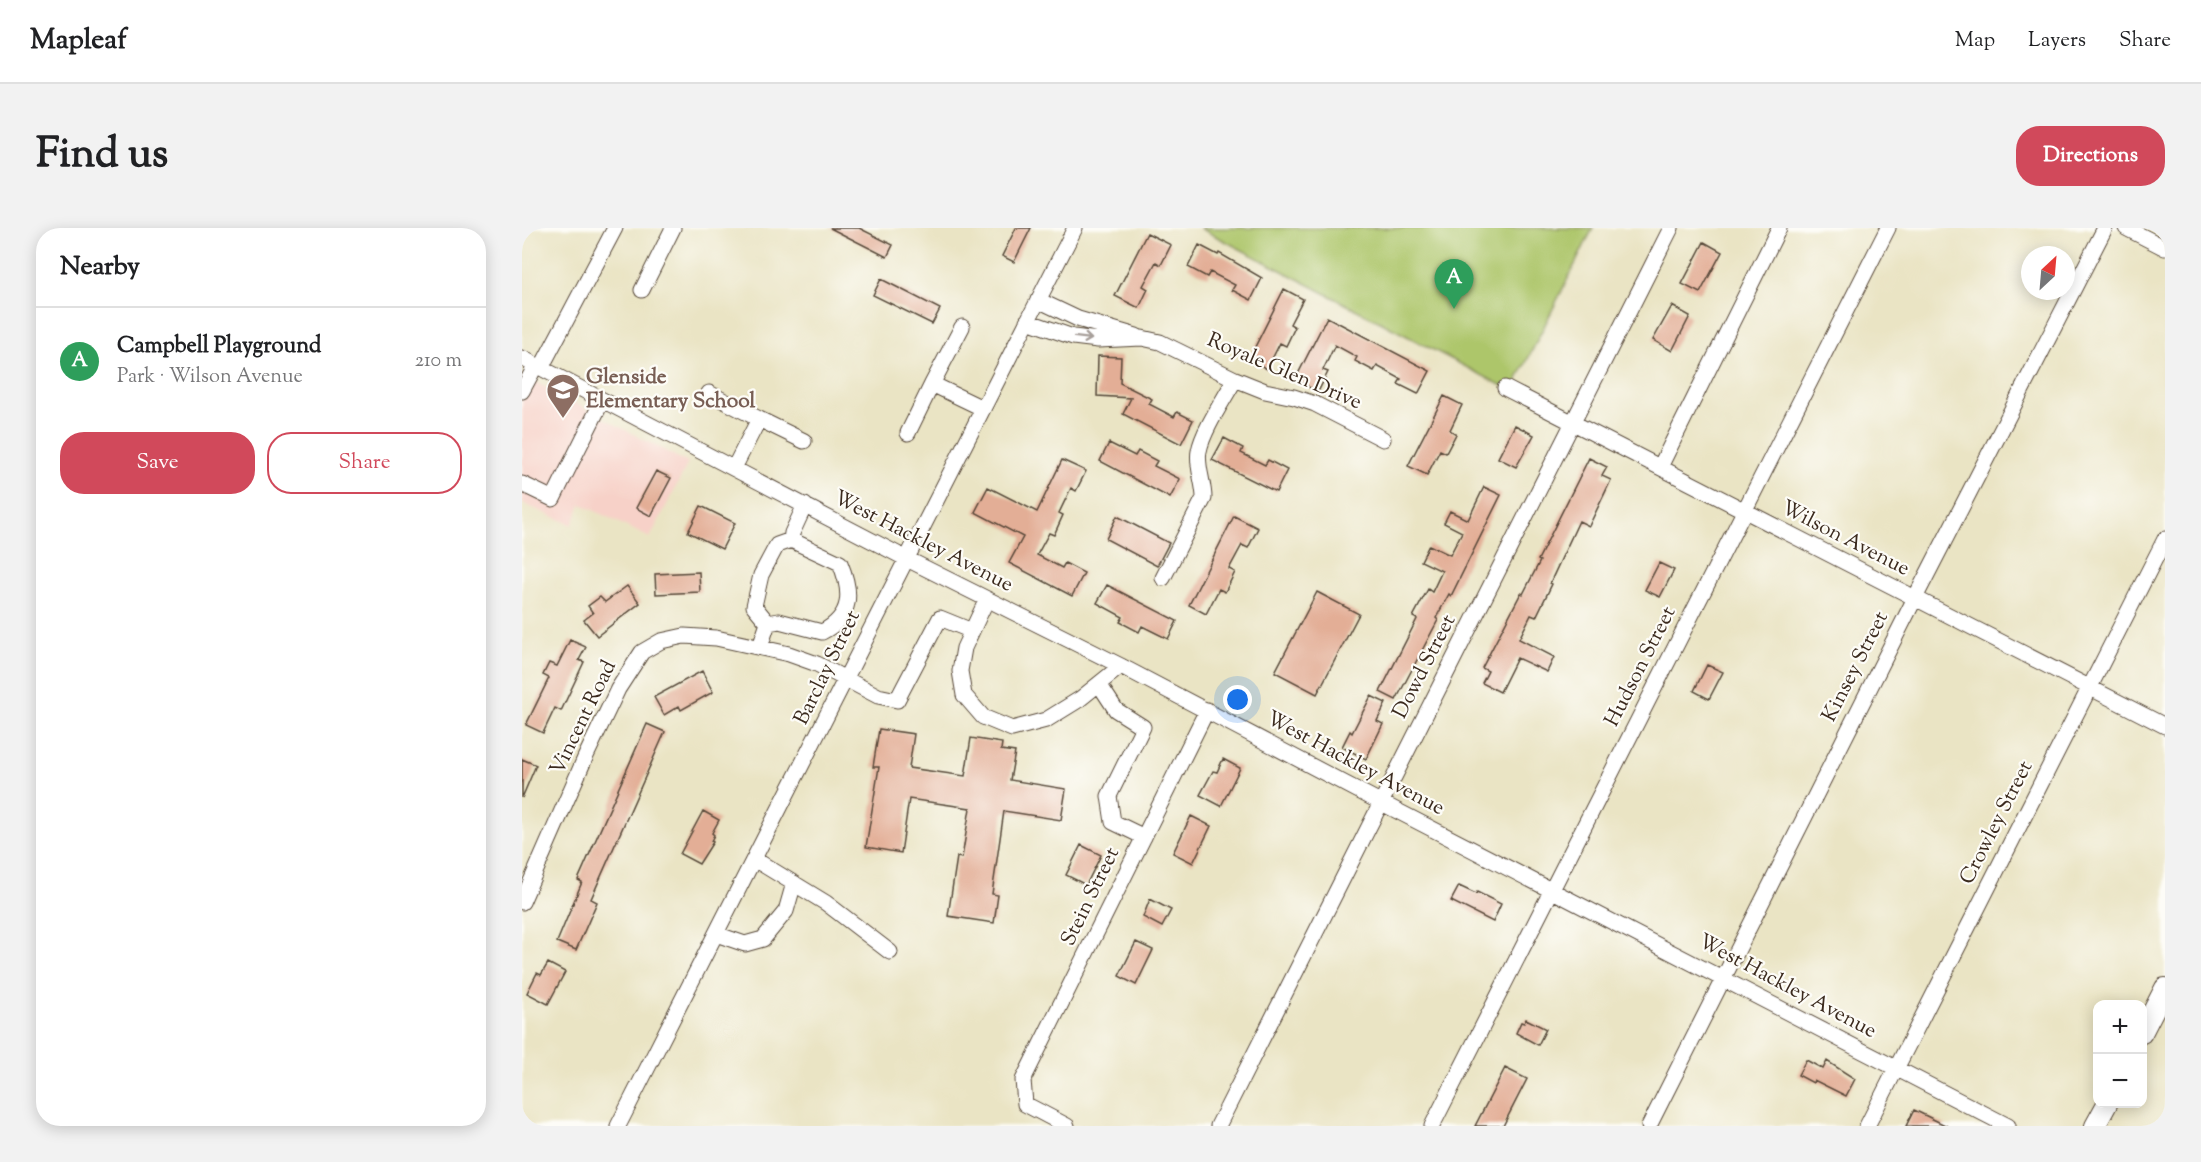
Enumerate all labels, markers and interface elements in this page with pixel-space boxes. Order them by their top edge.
text: Mapleaf [30,21,127,61]
text: Map [1955,26,1995,56]
text: Layers [2028,26,2086,56]
text: Share [2119,26,2171,56]
text: Find us [36,126,168,186]
button: Directions [2016,126,2165,186]
north arrow [2021,246,2075,300]
text: Nearby [60,249,140,286]
pin: A [1434,260,1474,309]
street label: Royale Glen Drive [1202,326,1366,418]
text: Campbell Playground [117,331,322,363]
one-way arrow [1072,333,1092,344]
text: A [71,347,88,376]
text: 210 m [415,347,462,376]
text: Park · Wilson Avenue [117,363,303,392]
place label: Glenside Elementary School [586,363,756,417]
school or university icon: Glenside Elementary School [545,372,581,419]
button: Save [60,432,255,494]
button: Share [267,432,462,494]
street label: West Hackley Avenue [828,484,1018,600]
street label: Wilson Avenue [1776,494,1914,584]
street label: Hudson Street [1598,602,1684,732]
street label: Barclay Street [787,606,869,730]
street label: Kinsey Street [1815,607,1897,727]
street label: Dowd Street [1386,610,1464,724]
street label: Vincent Road [543,655,625,780]
your location [1223,685,1252,714]
street label: West Hackley Avenue [1261,704,1449,824]
street label: Crowley Street [1953,756,2041,890]
street label: Stein Street [1054,843,1128,951]
street label: West Hackley Avenue [1693,927,1881,1047]
map controls [2093,1000,2147,1108]
button: + [2093,1000,2147,1054]
button: − [2093,1054,2147,1108]

